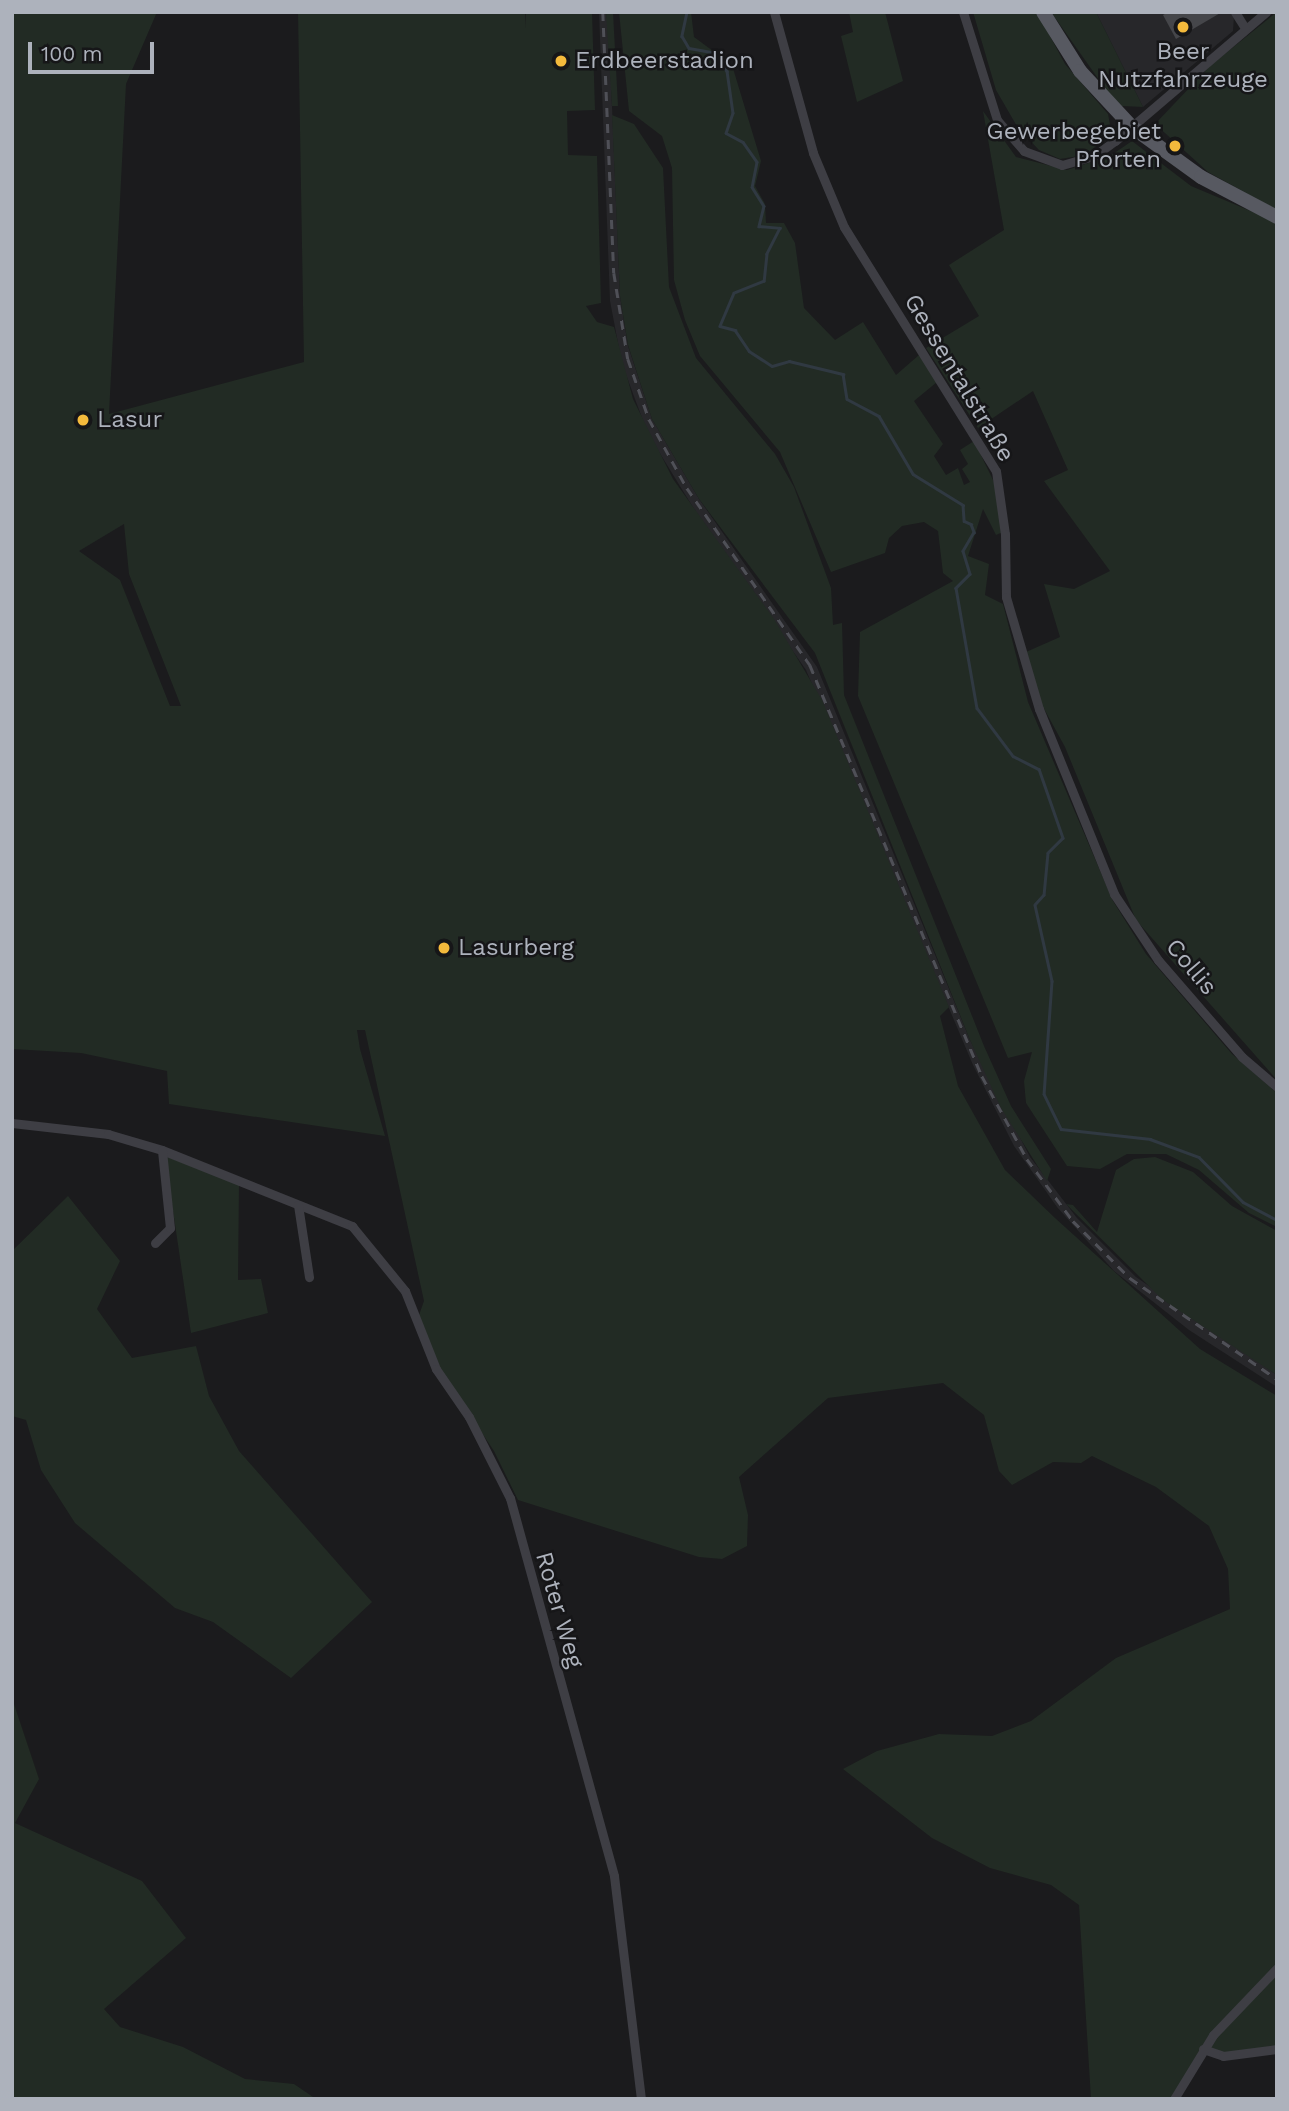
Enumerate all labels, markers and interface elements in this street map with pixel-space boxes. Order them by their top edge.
marker: Beer Nutzfahrzeuge [1175,19,1191,35]
scale bar [32,28,158,72]
place label: Beer Nutzfahrzeuge [1098,38,1268,94]
text: 100 m [41,41,103,66]
place label: Erdbeerstadion [575,47,754,75]
marker: Erdbeerstadion [553,53,569,69]
place label: Gewerbegebiet Pforten [986,118,1161,174]
marker: Gewerbegebiet Pforten [1167,138,1183,154]
street label: Gessentalstraße [898,289,1020,467]
place label: Lasur [97,406,162,434]
marker: Lasur [75,412,91,428]
street label: Collis [1159,933,1223,1001]
place label: Lasurberg [458,934,574,962]
marker: Lasurberg [436,940,452,956]
street label: Roter Weg [529,1548,589,1672]

